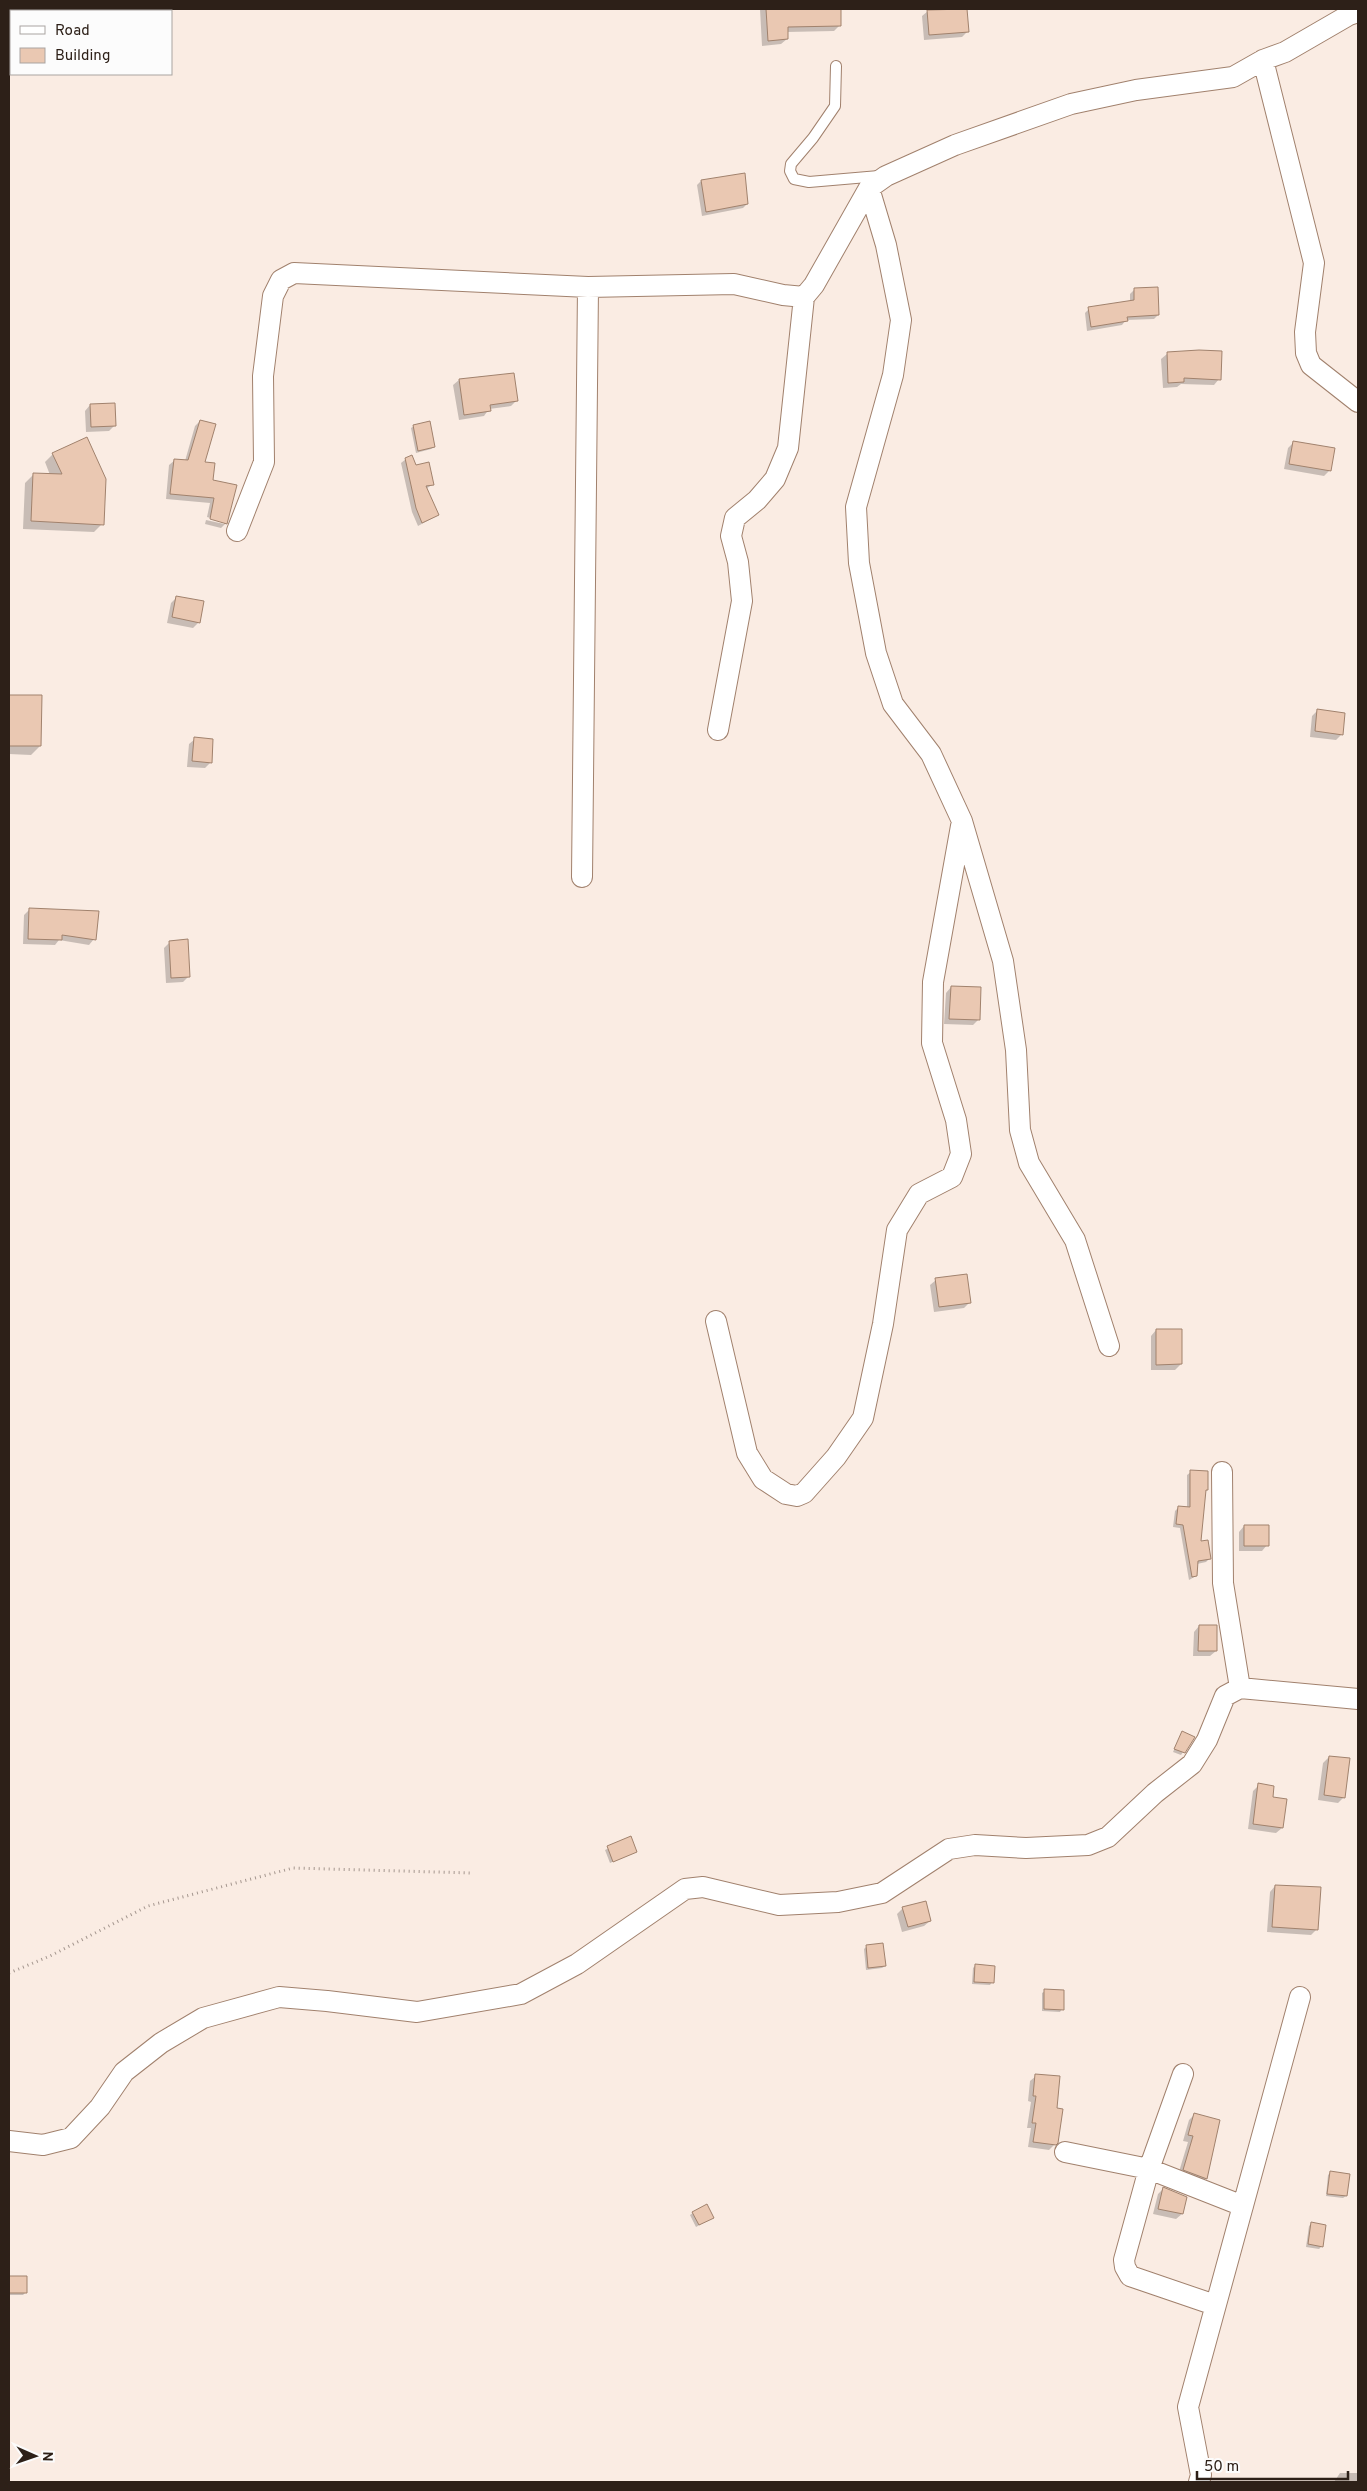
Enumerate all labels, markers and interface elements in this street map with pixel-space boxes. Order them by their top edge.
legend [10,10,172,75]
text: Road [55,22,90,41]
text: Building [55,47,110,66]
north arrow [10,2431,60,2481]
scale bar [1197,2448,1348,2480]
text: N [38,2451,55,2462]
text: 50 m [1204,2458,1239,2477]

